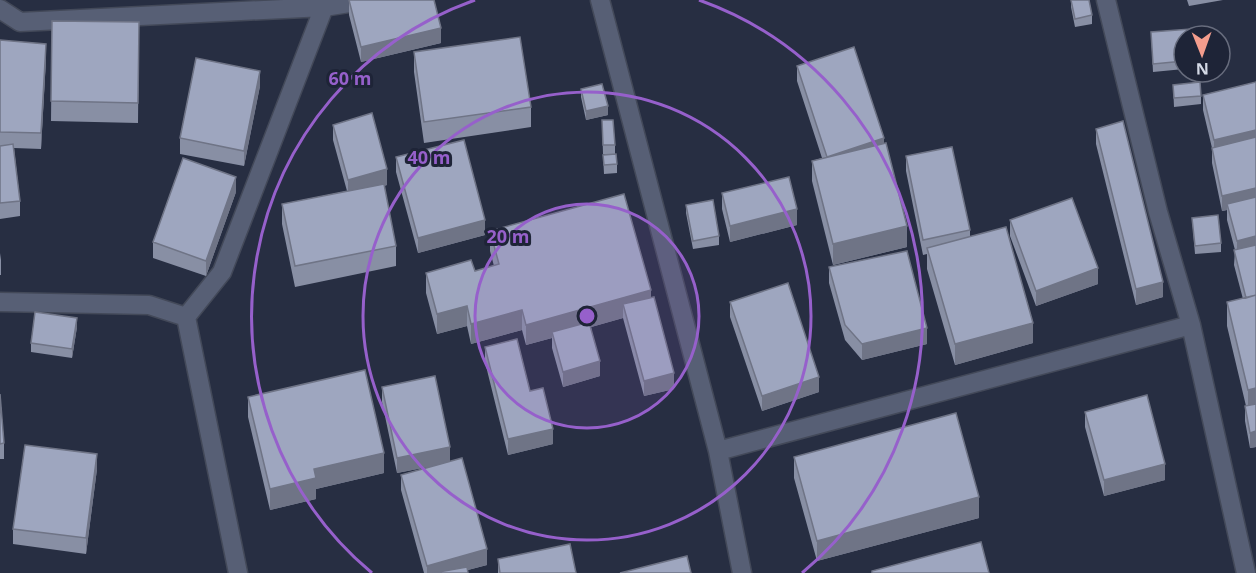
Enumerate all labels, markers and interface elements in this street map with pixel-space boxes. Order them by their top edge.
north arrow [1172,24,1232,84]
text: N [1196,58,1209,80]
text: 60 m [329,66,371,90]
text: 40 m [408,145,450,169]
text: 20 m [487,224,529,248]
centre of rings [577,306,597,326]

